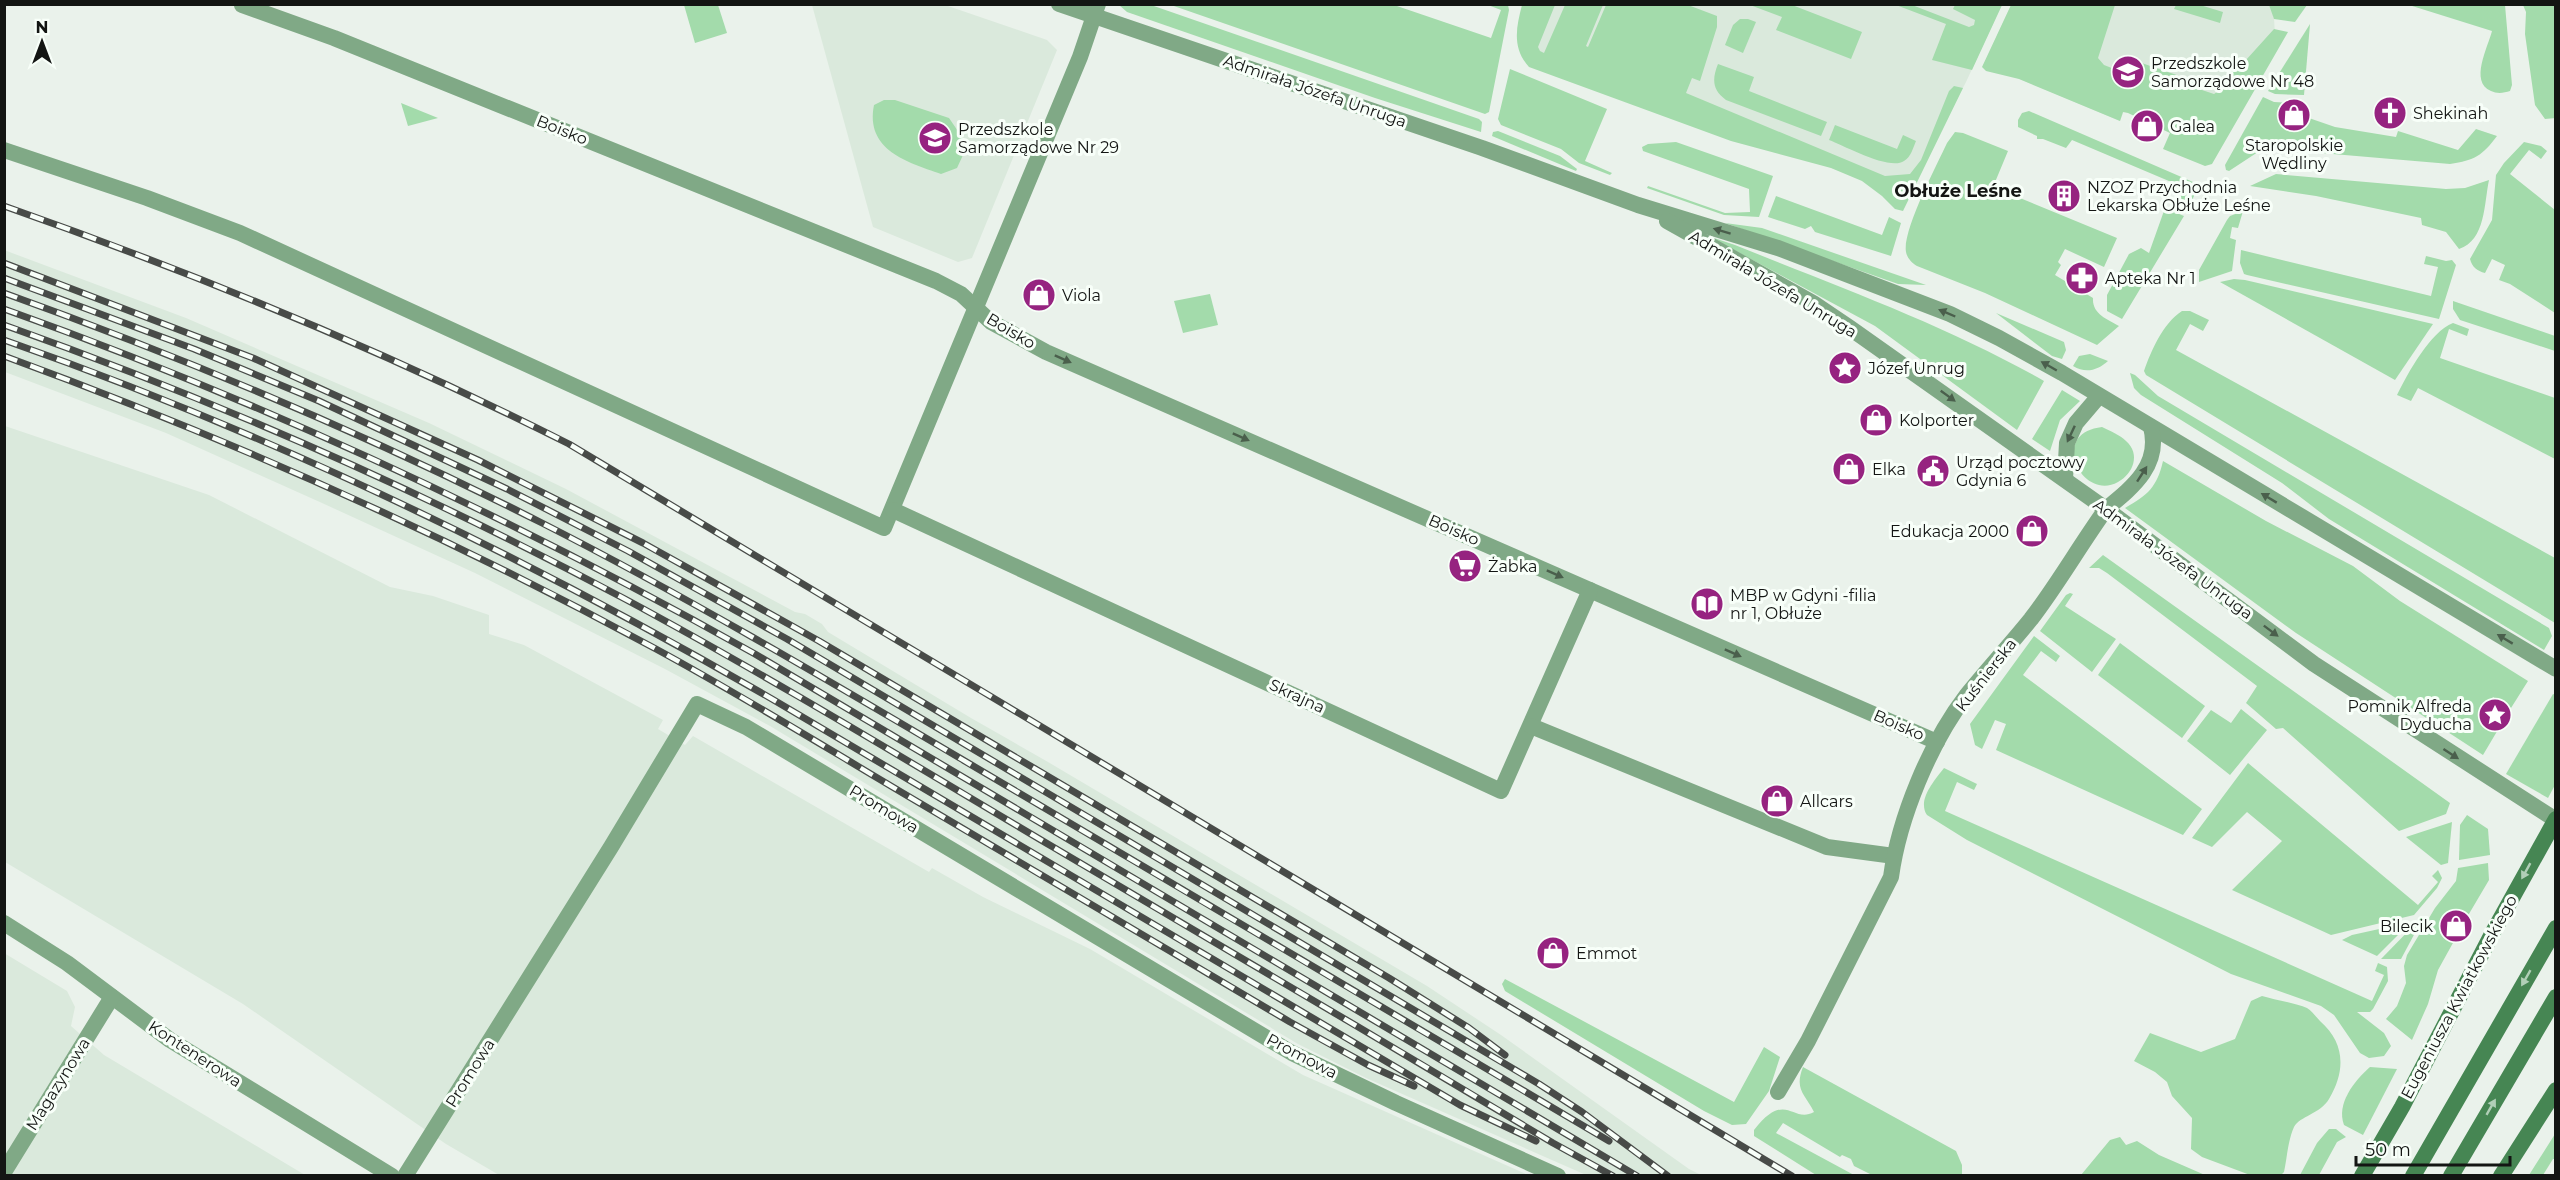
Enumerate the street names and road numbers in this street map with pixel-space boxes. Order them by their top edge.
street label: Admirała Józefa Unruga [1221,51,1409,131]
street label: Boisko [534,111,590,149]
street label: Admirała Józefa Unruga [1686,226,1860,342]
street label: Boisko [983,309,1039,353]
street label: Admirała Józefa Unruga [2090,495,2256,623]
street label: Boisko [1426,510,1482,550]
street label: Kuśnierska [1952,635,2020,715]
street label: Skrajna [1266,675,1328,717]
street label: Boisko [1871,705,1927,745]
street label: Promowa [846,781,922,837]
street label: Eugeniusza Kwiatkowskiego [2397,892,2521,1102]
street label: Kontenerowa [145,1017,245,1091]
street label: Promowa [1263,1029,1341,1083]
street label: Magazynowa [22,1034,94,1134]
street label: Promowa [441,1035,499,1111]

